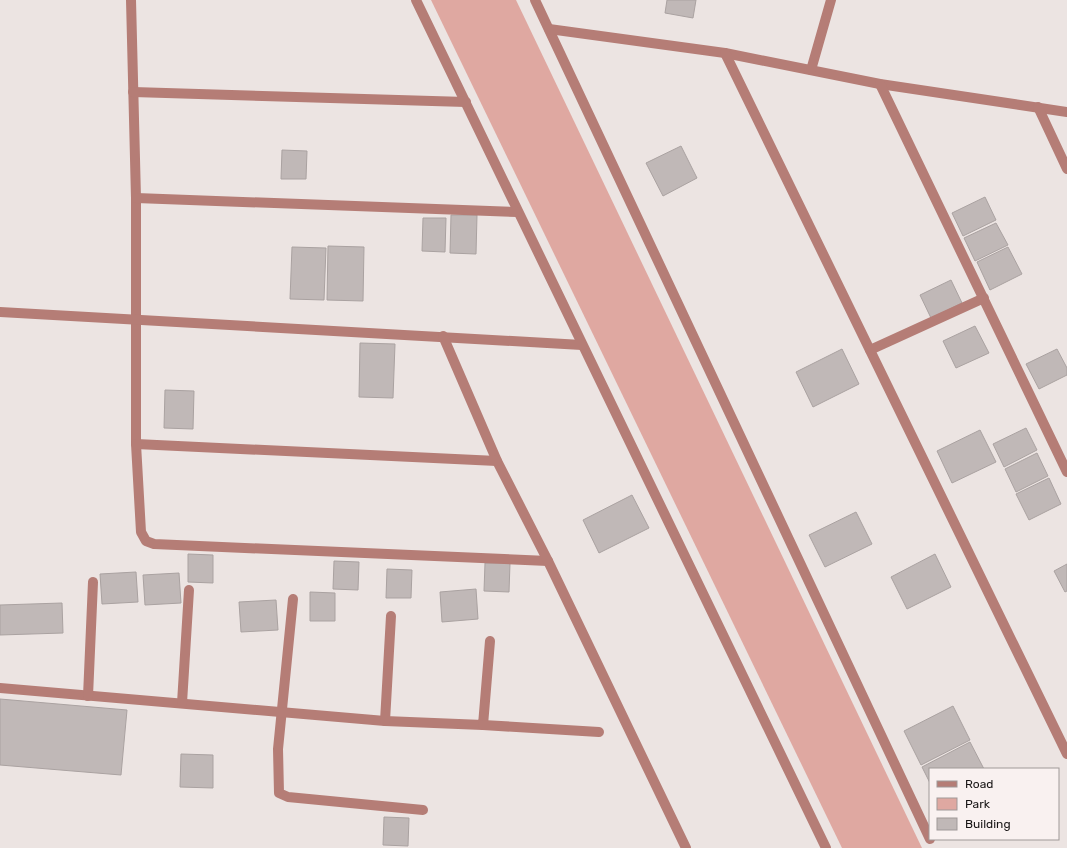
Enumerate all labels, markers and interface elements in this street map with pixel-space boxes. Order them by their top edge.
legend [929,768,1059,840]
text: Road [965,777,993,791]
text: Park [965,797,991,811]
text: Building [965,817,1011,831]

